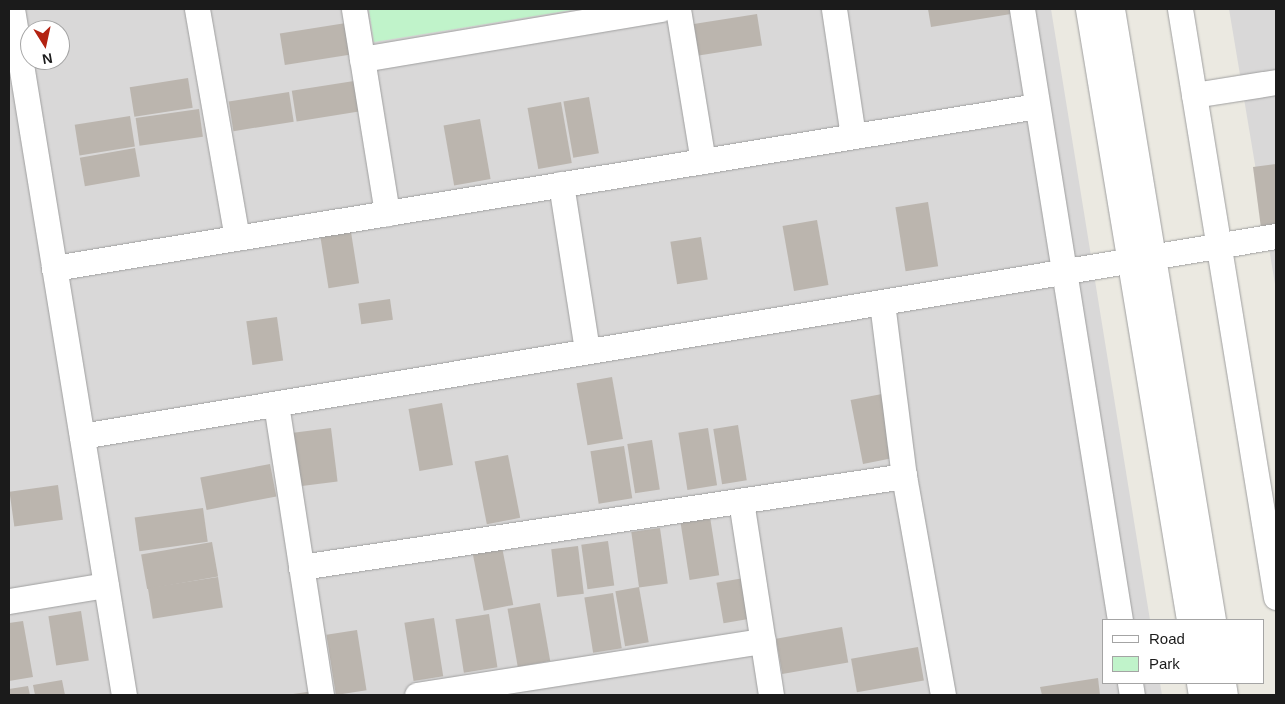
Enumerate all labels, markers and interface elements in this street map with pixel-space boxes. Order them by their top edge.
north arrow [20,20,70,70]
text: N [41,50,54,68]
legend [1102,619,1265,684]
text: Road [1149,630,1185,647]
text: Park [1149,655,1180,672]

